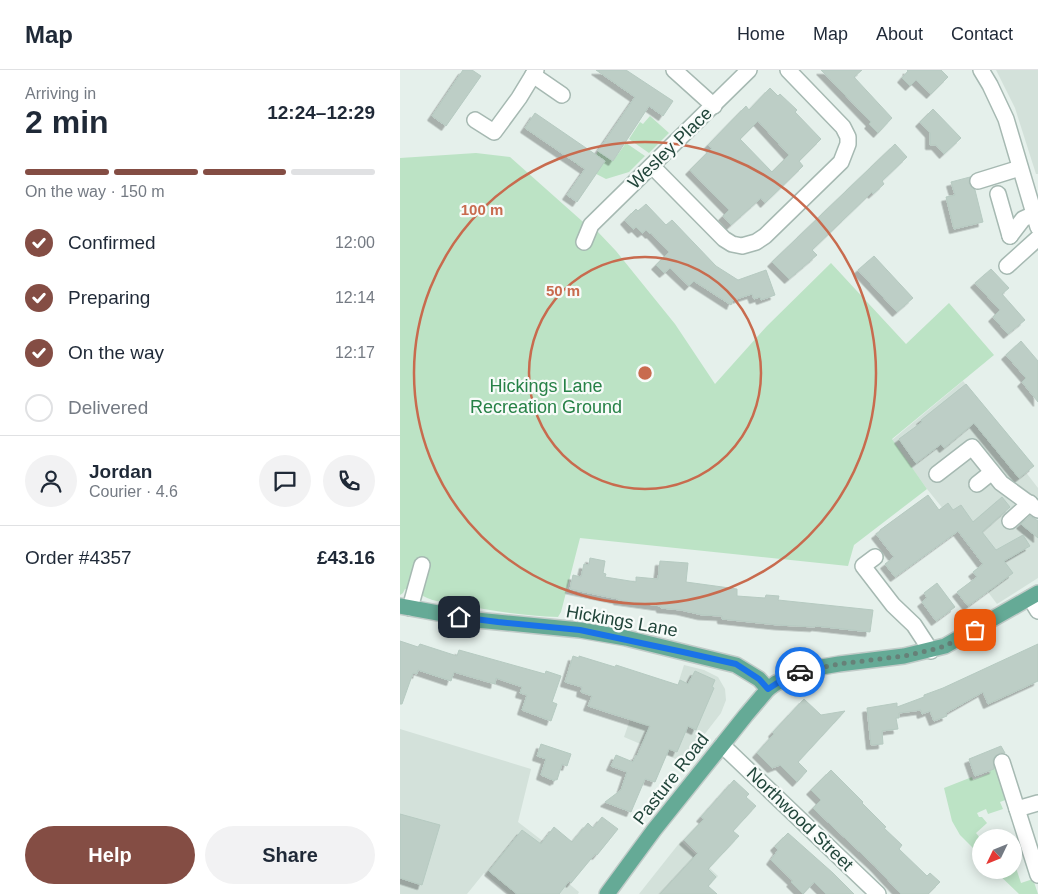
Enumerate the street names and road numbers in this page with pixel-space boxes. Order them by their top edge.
street label: Wesley Place [624,103,716,193]
street label: Hickings Lane [565,601,679,641]
street label: Pasture Road [629,729,713,829]
street label: Northwood Street [743,763,857,875]

